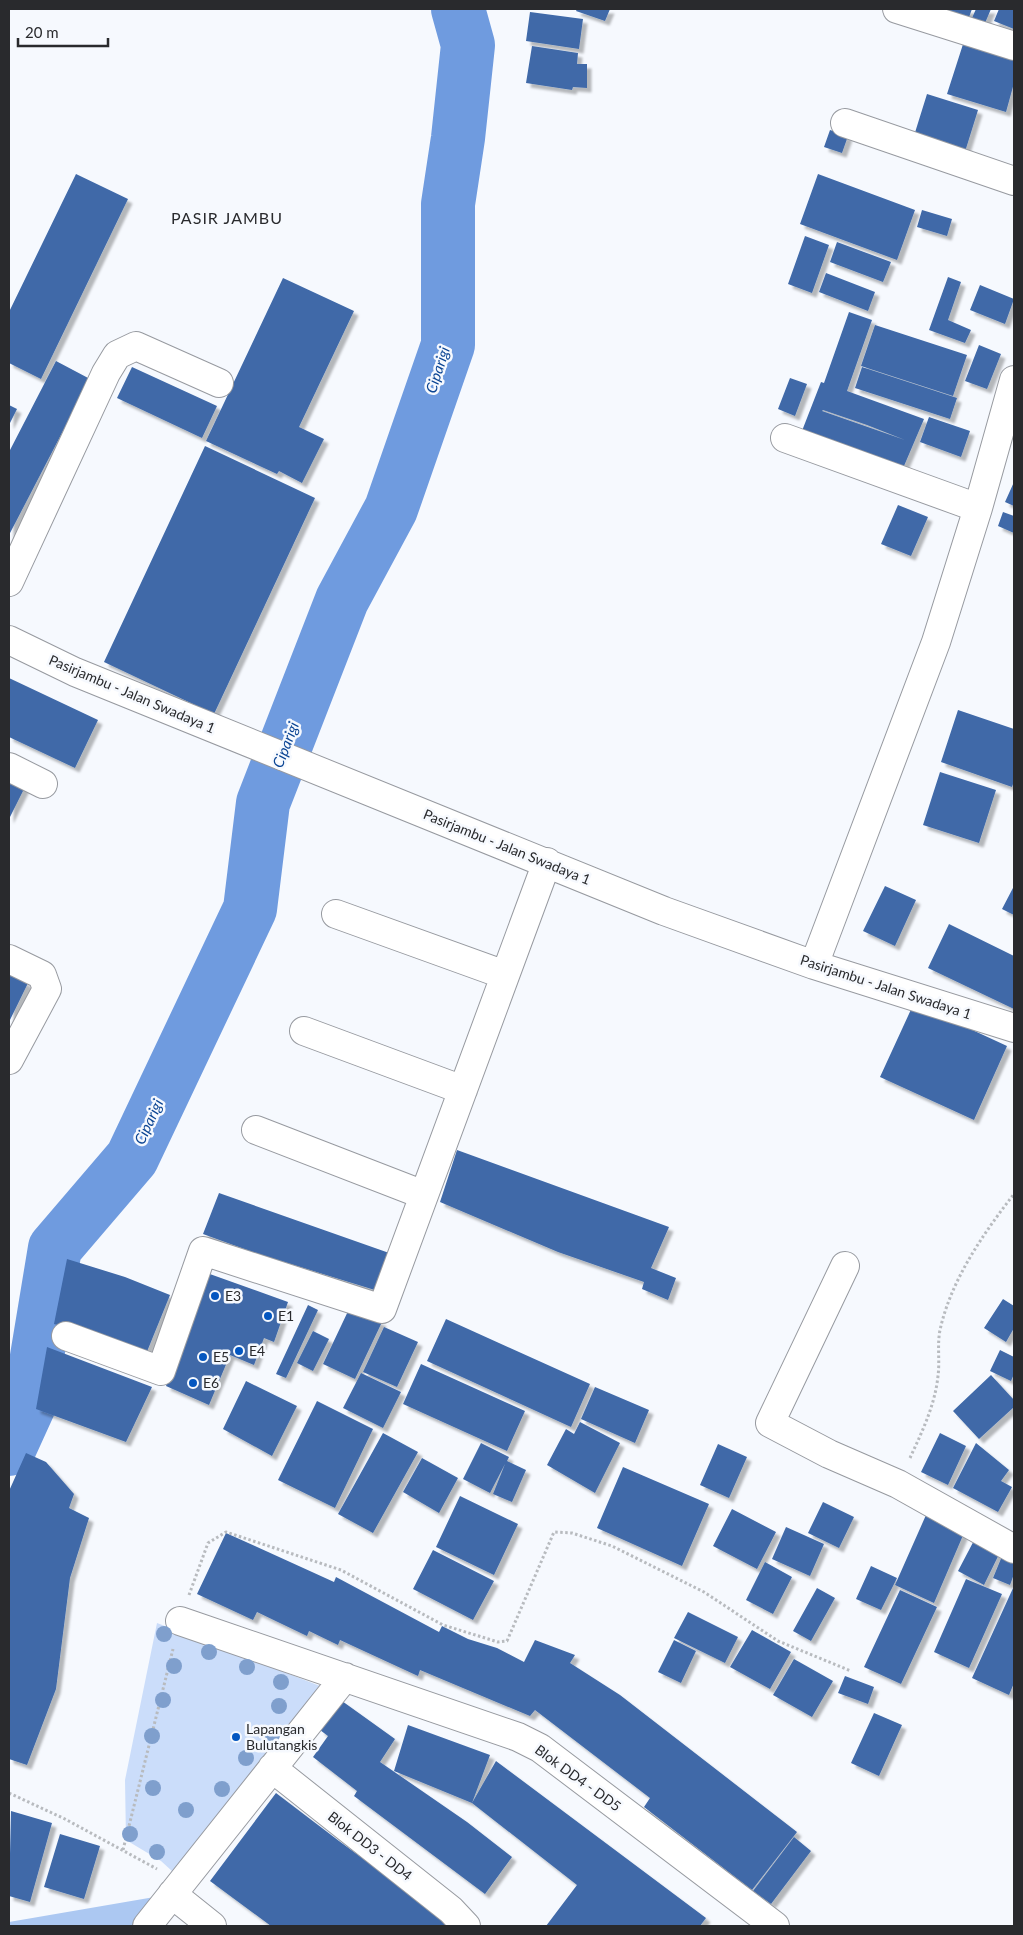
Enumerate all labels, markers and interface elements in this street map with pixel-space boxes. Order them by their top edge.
scale bar [18,15,108,47]
text: 20 m [25,23,59,41]
district label: PASIR JAMBU [171,208,283,227]
water label: Ciparigi [421,344,453,395]
street label: Pasirjambu - Jalan Swadaya 1 [47,651,218,736]
water label: Ciparigi [268,719,302,770]
street label: Pasirjambu - Jalan Swadaya 1 [421,805,593,888]
street label: Pasirjambu - Jalan Swadaya 1 [798,951,974,1022]
water label: Ciparigi [130,1096,167,1147]
place label: E3 [225,1287,241,1304]
marker: E3 [209,1290,221,1302]
place label: E1 [278,1307,294,1324]
marker: E1 [262,1310,274,1322]
place label: E4 [249,1342,265,1359]
marker: E4 [233,1345,245,1357]
place label: E5 [213,1348,229,1365]
marker: E5 [197,1351,209,1363]
place label: E6 [203,1374,219,1391]
marker: E6 [187,1377,199,1389]
place label: Lapangan Bulutangkis [246,1720,317,1753]
marker: Lapangan Bulutangkis [230,1731,242,1743]
street label: Blok DD4 - DD5 [532,1741,625,1814]
street label: Blok DD3 - DD4 [325,1807,416,1884]

